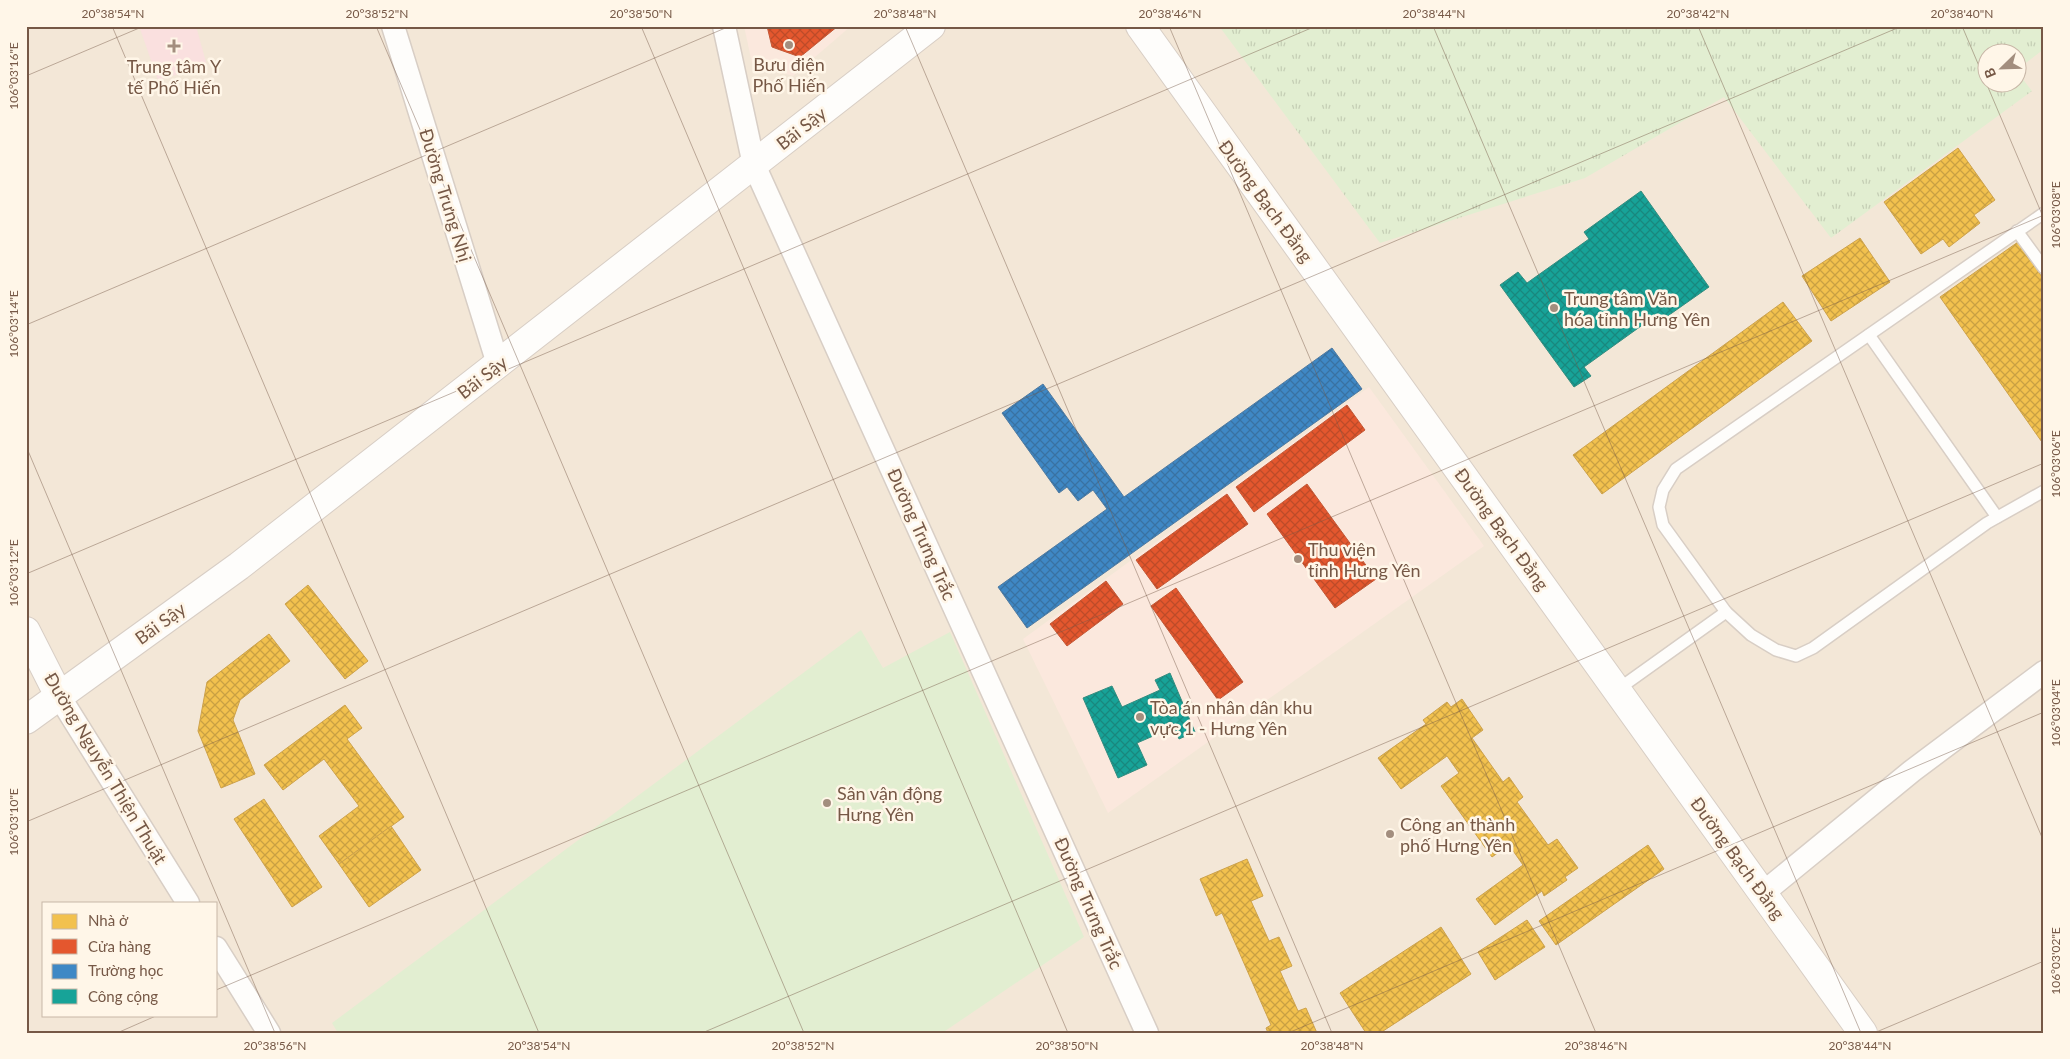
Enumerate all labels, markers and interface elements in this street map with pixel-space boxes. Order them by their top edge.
text: 20°38'54"N [82,6,144,21]
text: 20°38'52"N [346,6,408,21]
text: 20°38'50"N [610,6,672,21]
text: 20°38'48"N [874,6,936,21]
text: 20°38'46"N [1139,6,1201,21]
text: 20°38'44"N [1403,6,1465,21]
text: 20°38'42"N [1667,6,1729,21]
text: 20°38'40"N [1931,6,1993,21]
marker: Trung tâm Y tế Phố Hiến [167,39,181,53]
marker: Bưu điện Phố Hiến [783,39,795,51]
text: 106°03'16"E [6,42,21,110]
north arrow [1978,42,2028,92]
place label: Bưu điện Phố Hiến [752,53,826,96]
place label: Trung tâm Y tế Phố Hiến [127,55,222,98]
text: B [1980,66,1999,81]
street label: Bãi Sậy [772,101,831,154]
street label: Đường Trưng Nhị [415,126,477,264]
street label: Đường Bạch Đằng [1214,136,1318,266]
text: 106°03'08"E [2048,181,2063,249]
place label: Trung tâm Văn hóa tỉnh Hưng Yên [1564,287,1710,330]
text: 106°03'14"E [6,290,21,358]
marker: Trung tâm Văn hóa tỉnh Hưng Yên [1548,302,1560,314]
street label: Bãi Sậy [453,350,512,403]
text: 106°03'06"E [2048,430,2063,498]
street label: Đường Bạch Đằng [1450,464,1554,594]
street label: Đường Trưng Trắc [883,465,961,604]
place label: Thu viện tỉnh Hưng Yên [1308,538,1421,581]
text: 106°03'12"E [6,539,21,607]
marker: Thu viện tỉnh Hưng Yên [1292,553,1304,565]
street label: Bãi Sậy [130,597,190,649]
street label: Đường Nguyễn Thiện Thuật [40,668,172,868]
text: 106°03'04"E [2048,679,2063,747]
place label: Tòa án nhân dân khu vực 1 - Hưng Yên [1150,696,1312,739]
marker: Tòa án nhân dân khu vực 1 - Hưng Yên [1134,711,1146,723]
place label: Sân vận động Hưng Yên [837,782,942,825]
text: 106°03'10"E [6,788,21,856]
street label: Đường Bạch Đằng [1686,793,1790,923]
marker: Sân vận động Hưng Yên [821,797,833,809]
place label: Công an thành phố Hưng Yên [1400,813,1515,856]
marker: Công an thành phố Hưng Yên [1384,828,1396,840]
street label: Đường Trưng Trắc [1050,834,1128,973]
legend [42,902,218,1016]
text: Nhà ở [88,911,129,929]
text: 106°03'02"E [2048,927,2063,995]
text: Cửa hàng [88,937,151,955]
text: Trường học [88,961,163,979]
text: Công cộng [88,987,158,1005]
text: 20°38'56"N [244,1038,306,1053]
text: 20°38'54"N [508,1038,570,1053]
text: 20°38'52"N [772,1038,834,1053]
text: 20°38'50"N [1036,1038,1098,1053]
text: 20°38'48"N [1301,1038,1363,1053]
text: 20°38'46"N [1565,1038,1627,1053]
text: 20°38'44"N [1829,1038,1891,1053]

